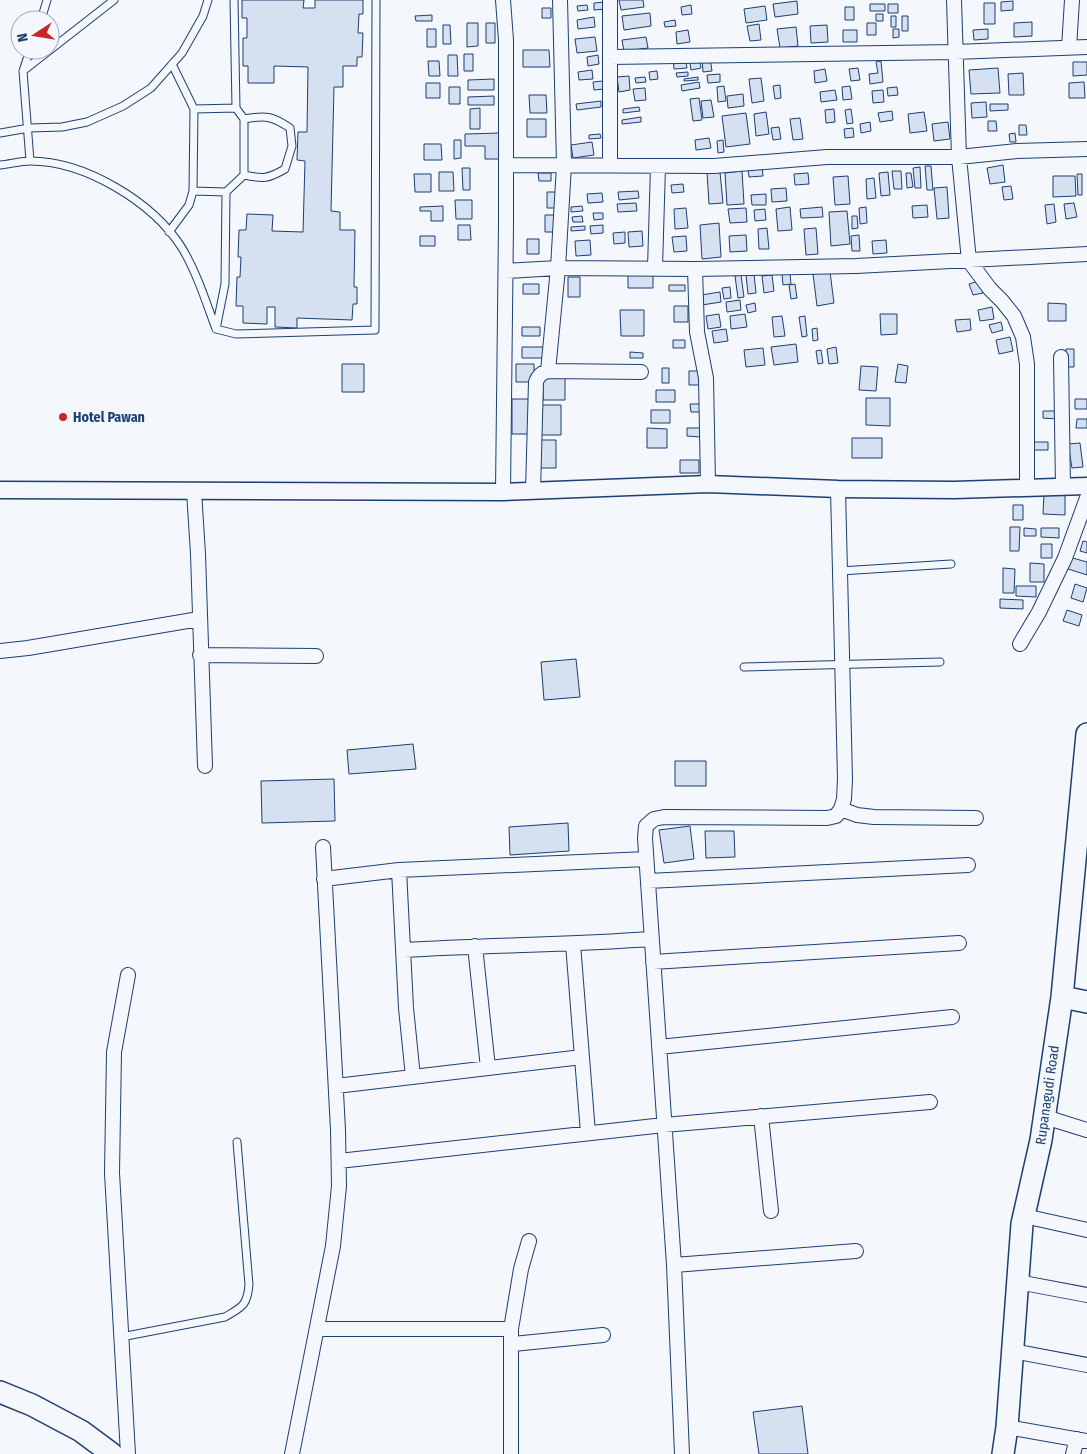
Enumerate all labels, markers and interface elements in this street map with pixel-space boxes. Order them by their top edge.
north arrow [10,10,60,60]
text: N [14,32,32,43]
place label: Hotel Pawan [73,409,145,426]
marker: Hotel Pawan [57,411,69,423]
street label: Rupanagudi Road [1032,1044,1063,1146]

